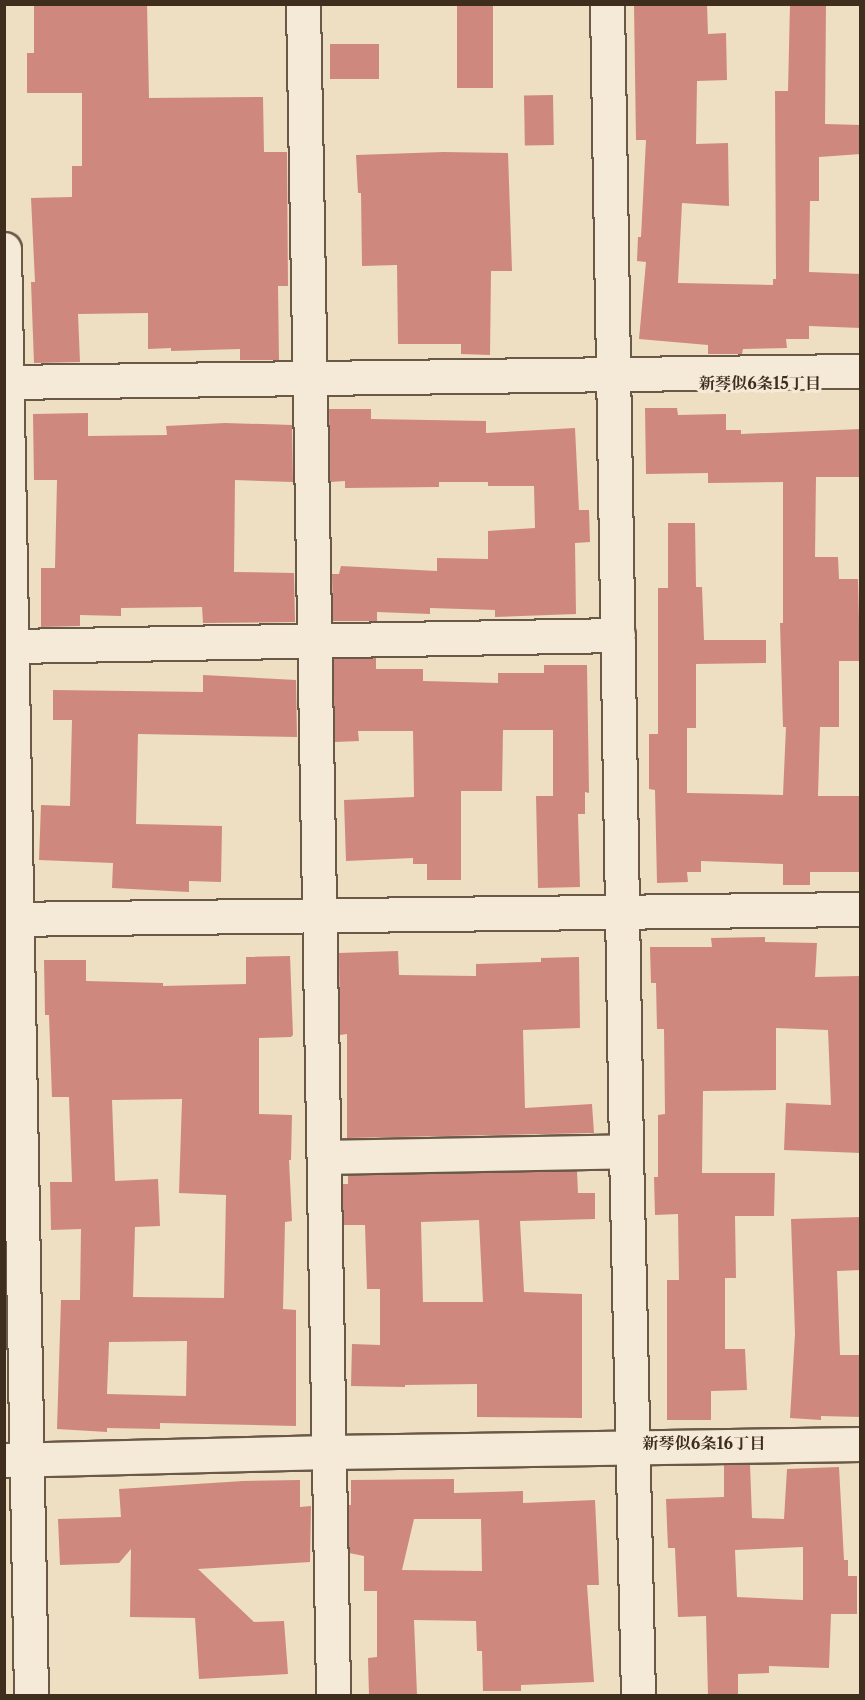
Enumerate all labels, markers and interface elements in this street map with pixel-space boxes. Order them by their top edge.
district label: 新琴似6条15丁目 [699,373,821,393]
district label: 新琴似6条16丁目 [643,1433,765,1453]

